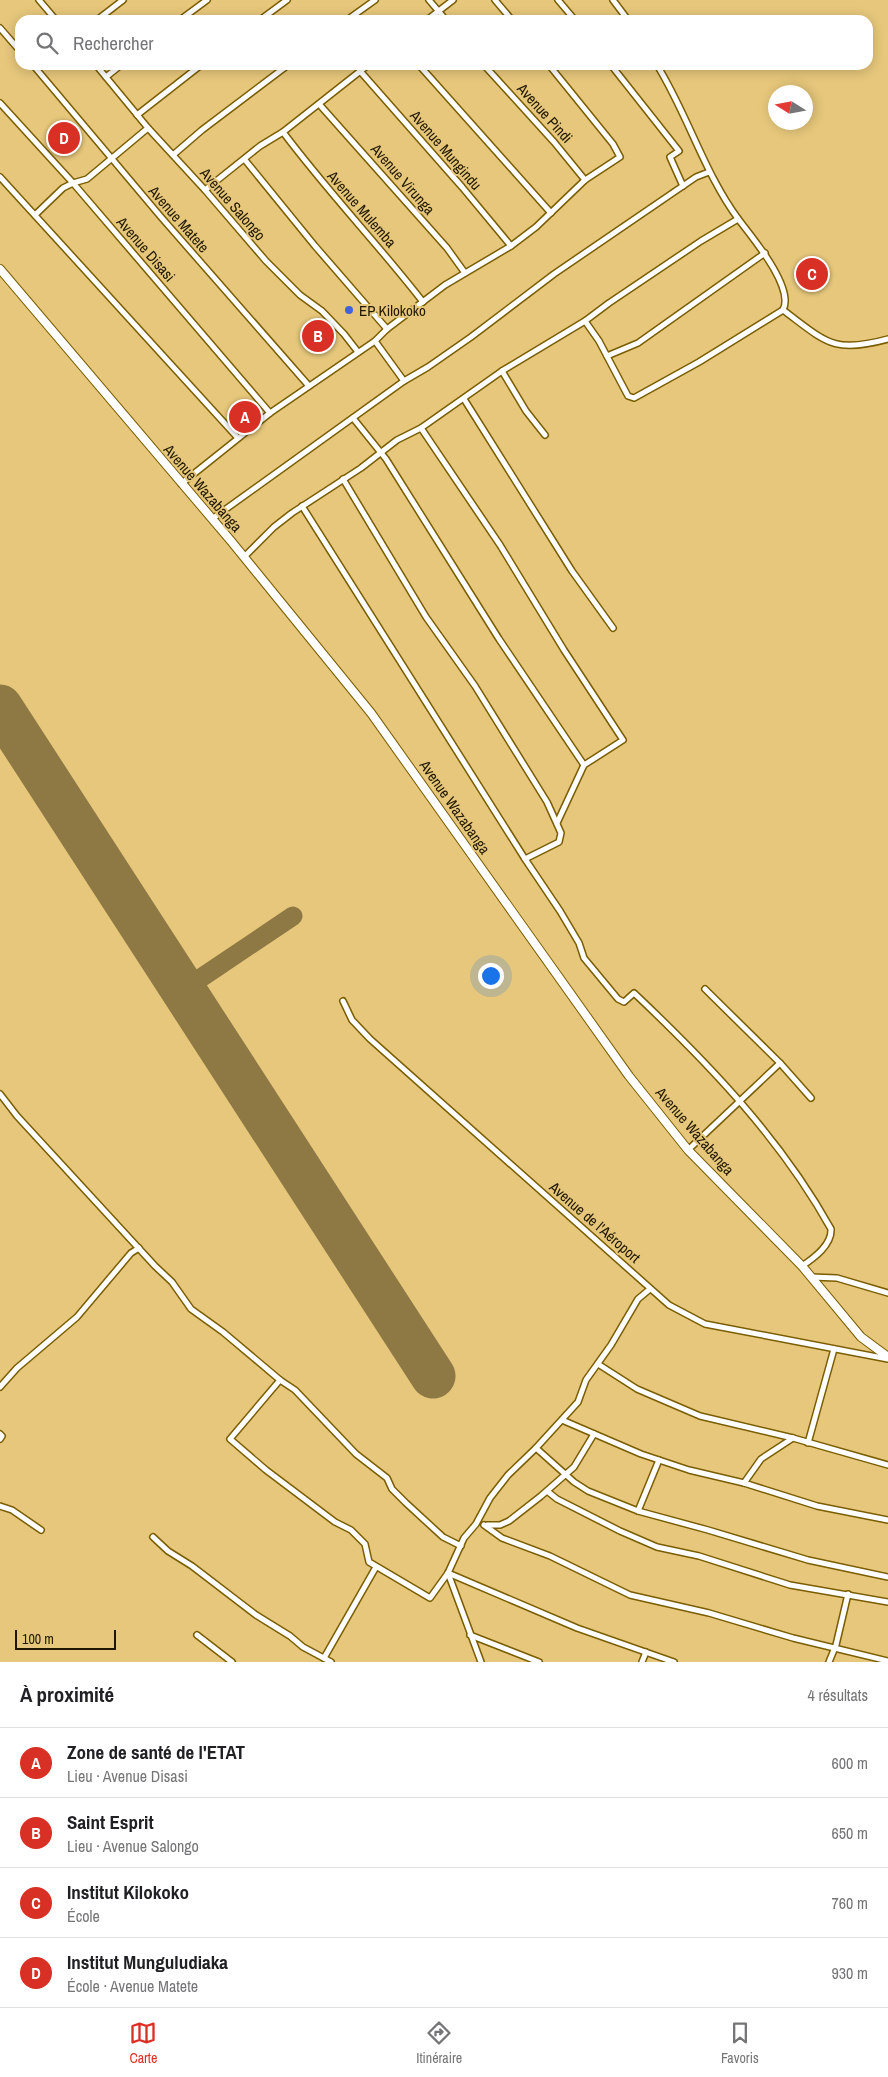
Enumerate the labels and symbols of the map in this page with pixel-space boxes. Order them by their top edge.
street label: Avenue Pindi [512,78,577,147]
north arrow [768,85,813,130]
street label: Avenue Mungindu [405,105,487,194]
pin: D [48,119,80,157]
street label: Avenue Virunga [366,138,440,219]
street label: Avenue Salongo [195,162,271,245]
street label: Avenue Mulemba [322,165,401,252]
street label: Avenue Matete [143,180,214,257]
street label: Avenue Disasi [111,211,180,286]
pin: C [796,255,828,293]
place label: EP Kilokoko [359,300,426,321]
marker: EP Kilokoko [343,304,355,316]
pin: B [302,317,334,355]
pin: A [229,398,261,436]
street label: Avenue Wazabanga [158,439,247,537]
street label: Avenue Wazabanga [414,755,495,858]
your location [478,963,504,989]
street label: Avenue Wazabanga [650,1082,739,1180]
street label: Avenue de l'Aéroport [544,1176,645,1268]
scale bar [15,1627,116,1650]

